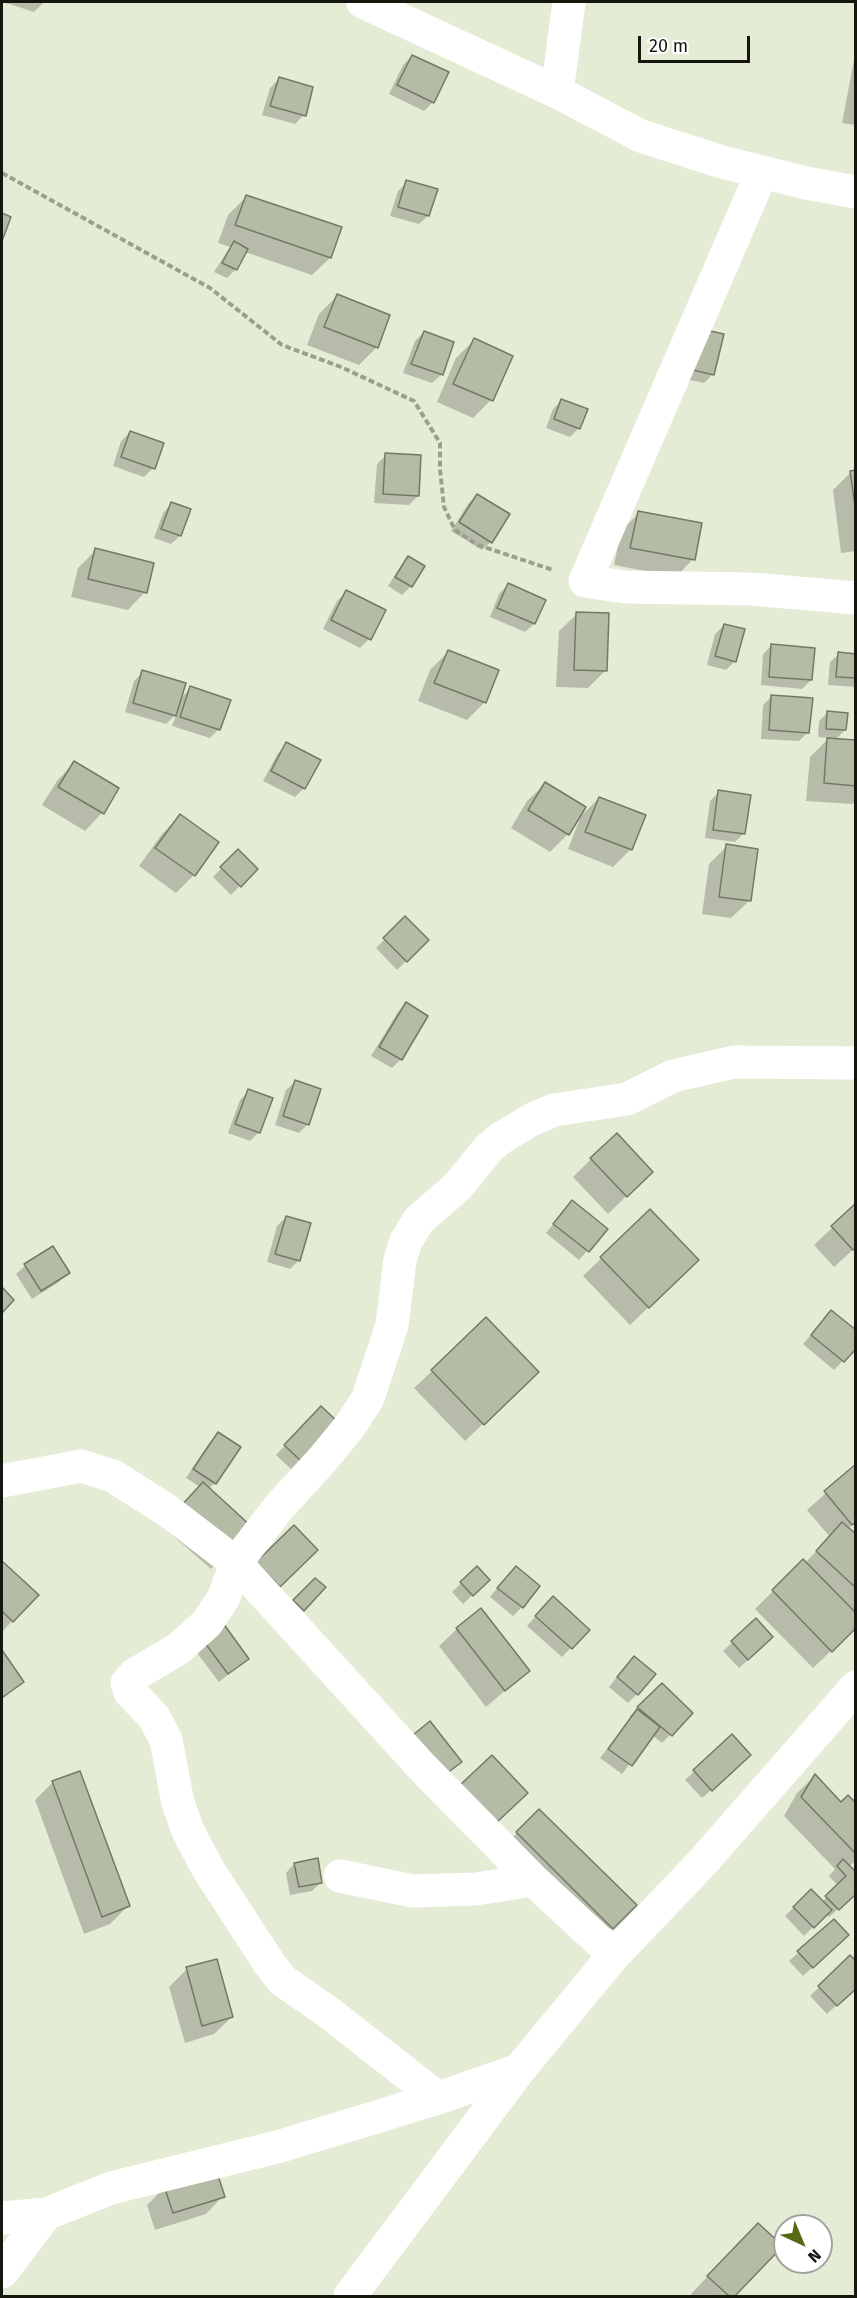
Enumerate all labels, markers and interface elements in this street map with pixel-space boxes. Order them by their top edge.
scale bar [641,24,754,62]
text: 20 m [649,35,688,57]
north arrow [773,2214,833,2274]
text: N [804,2245,825,2266]

